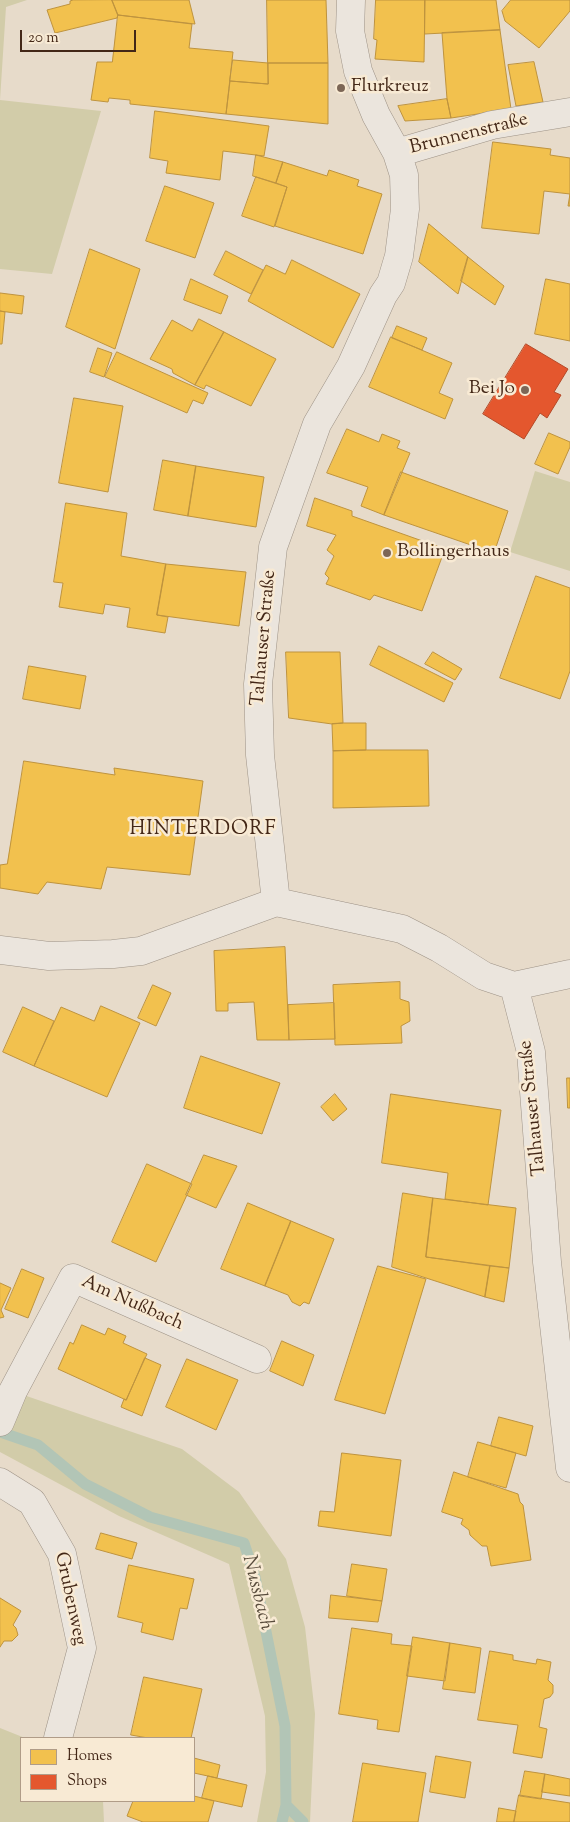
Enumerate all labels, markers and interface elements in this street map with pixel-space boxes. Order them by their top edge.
scale bar [22,20,139,52]
text: 20 m [28,28,59,49]
place label: Flurkreuz [351,77,429,99]
marker: Flurkreuz [335,82,347,94]
street label: Brunnenstraße [407,109,531,161]
place label: Bei Jo [469,379,515,401]
marker: Bei Jo [519,384,531,396]
place label: Bollingerhaus [397,542,509,564]
marker: Bollingerhaus [381,547,393,559]
street label: Talhauser Straße [248,569,282,707]
district label: HINTERDORF [128,819,278,843]
street label: Talhauser Straße [516,1039,552,1177]
street label: Am Nußbach [77,1271,187,1337]
street label: Grubenweg [48,1550,90,1648]
water label: Nussbach [235,1553,277,1633]
legend [20,1737,195,1802]
text: Homes [67,1746,112,1767]
text: Shops [67,1771,107,1792]

